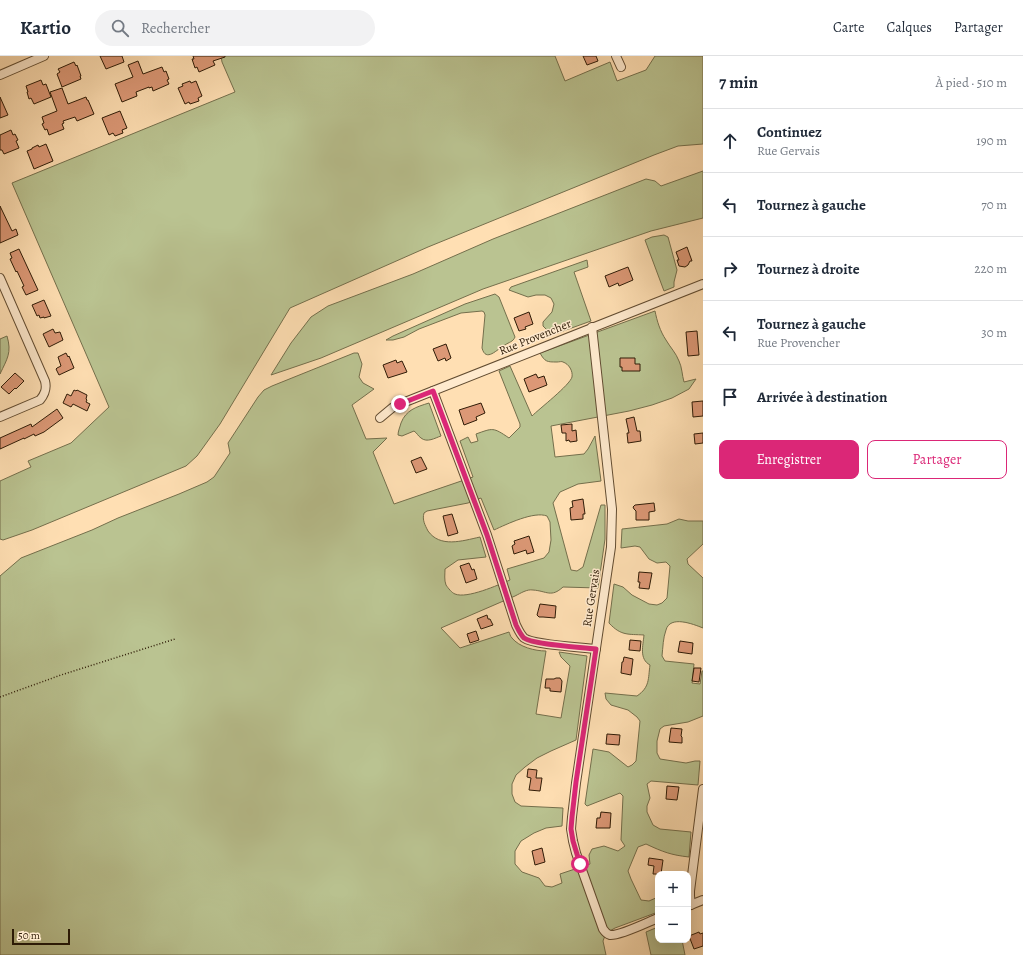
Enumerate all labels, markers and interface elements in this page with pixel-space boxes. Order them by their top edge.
search box [95,10,375,46]
text: Kartio [20,15,71,41]
icon: search [109,17,131,39]
text: Rechercher [141,18,210,38]
text: Carte [833,18,864,37]
text: Calques [886,18,932,37]
text: Partager [954,18,1003,37]
text: 7 min [719,71,758,94]
text: À pied · 510 m [935,74,1007,91]
text: Continuez [757,122,822,142]
icon: ahead [719,130,741,152]
text: 190 m [976,132,1007,149]
text: Rue Gervais [757,142,820,159]
icon: left [719,194,741,216]
text: Tournez à gauche [757,195,866,215]
text: 70 m [981,196,1007,213]
icon: right [719,258,741,280]
text: Tournez à droite [757,259,860,279]
text: 220 m [974,260,1007,277]
text: Tournez à gauche [757,314,866,334]
street label: Rue Provencher [497,315,574,359]
icon: left [719,322,741,344]
text: 30 m [981,324,1007,341]
text: Rue Provencher [757,334,840,351]
icon: arrive [719,386,741,408]
text: Arrivée à destination [757,387,888,407]
route end [391,395,409,413]
button: Enregistrer [719,440,859,479]
button: Partager [867,440,1007,479]
street label: Rue Gervais [579,568,603,628]
route start [571,855,589,873]
map controls [655,871,691,943]
button: + [655,871,691,907]
button: − [655,907,691,943]
scale bar [12,927,70,946]
text: 50 m [18,928,40,943]

